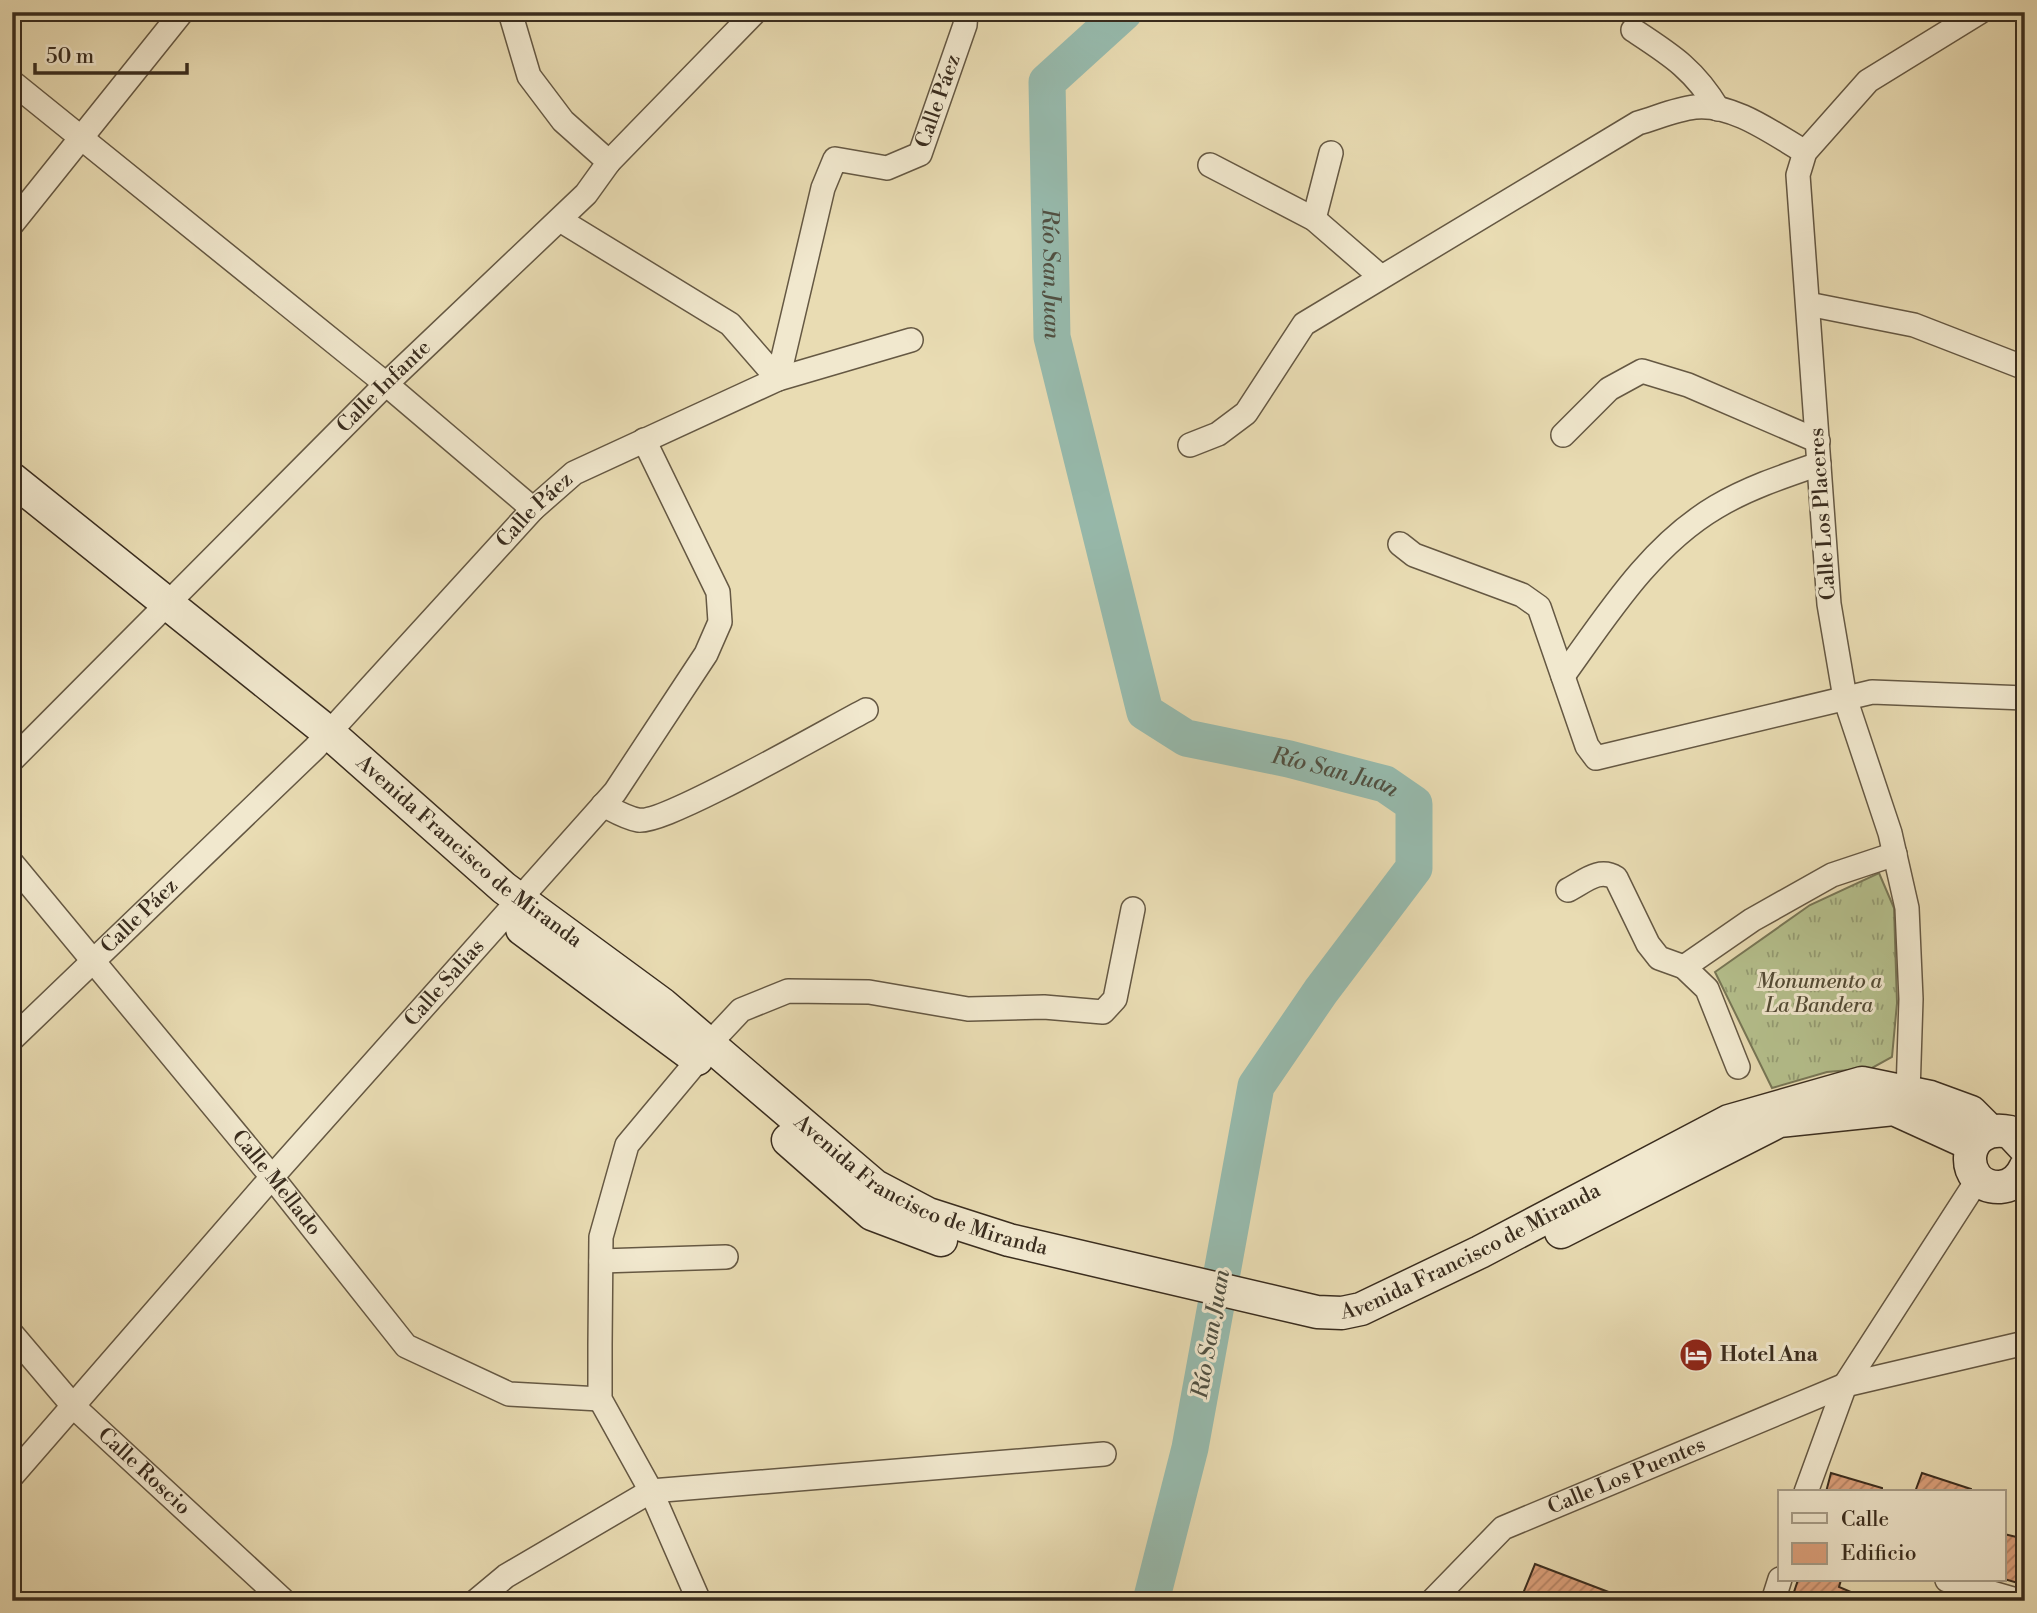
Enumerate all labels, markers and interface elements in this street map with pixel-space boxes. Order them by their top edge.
scale bar [35,32,187,76]
text: 50 m [46,44,94,70]
street label: Calle Páez [910,51,967,151]
water label: Río San Juan [1035,207,1066,341]
street label: Calle Infante [332,335,437,439]
street label: Calle Los Placeres [1804,427,1842,601]
street label: Calle Páez [491,467,578,553]
water label: Río San Juan [1268,742,1405,804]
street label: Avenida Francisco de Miranda [350,749,587,954]
street label: Calle Páez [96,873,184,959]
street label: Calle Salias [399,934,490,1032]
park label: Monumento a La Bandera [1756,969,1882,1019]
street label: Avenida Francisco de Miranda [788,1109,1051,1262]
street label: Calle Mellado [226,1125,327,1241]
street label: Avenida Francisco de Miranda [1337,1178,1605,1326]
water label: Río San Juan [1186,1266,1236,1402]
hotel icon: Hotel Ana [1677,1336,1715,1374]
place label: Hotel Ana [1720,1342,1818,1368]
street label: Calle Roscio [92,1422,196,1521]
street label: Calle Los Puentes [1544,1432,1710,1521]
legend [1778,1490,2006,1582]
text: Calle [1841,1507,1889,1533]
text: Edificio [1841,1541,1917,1567]

